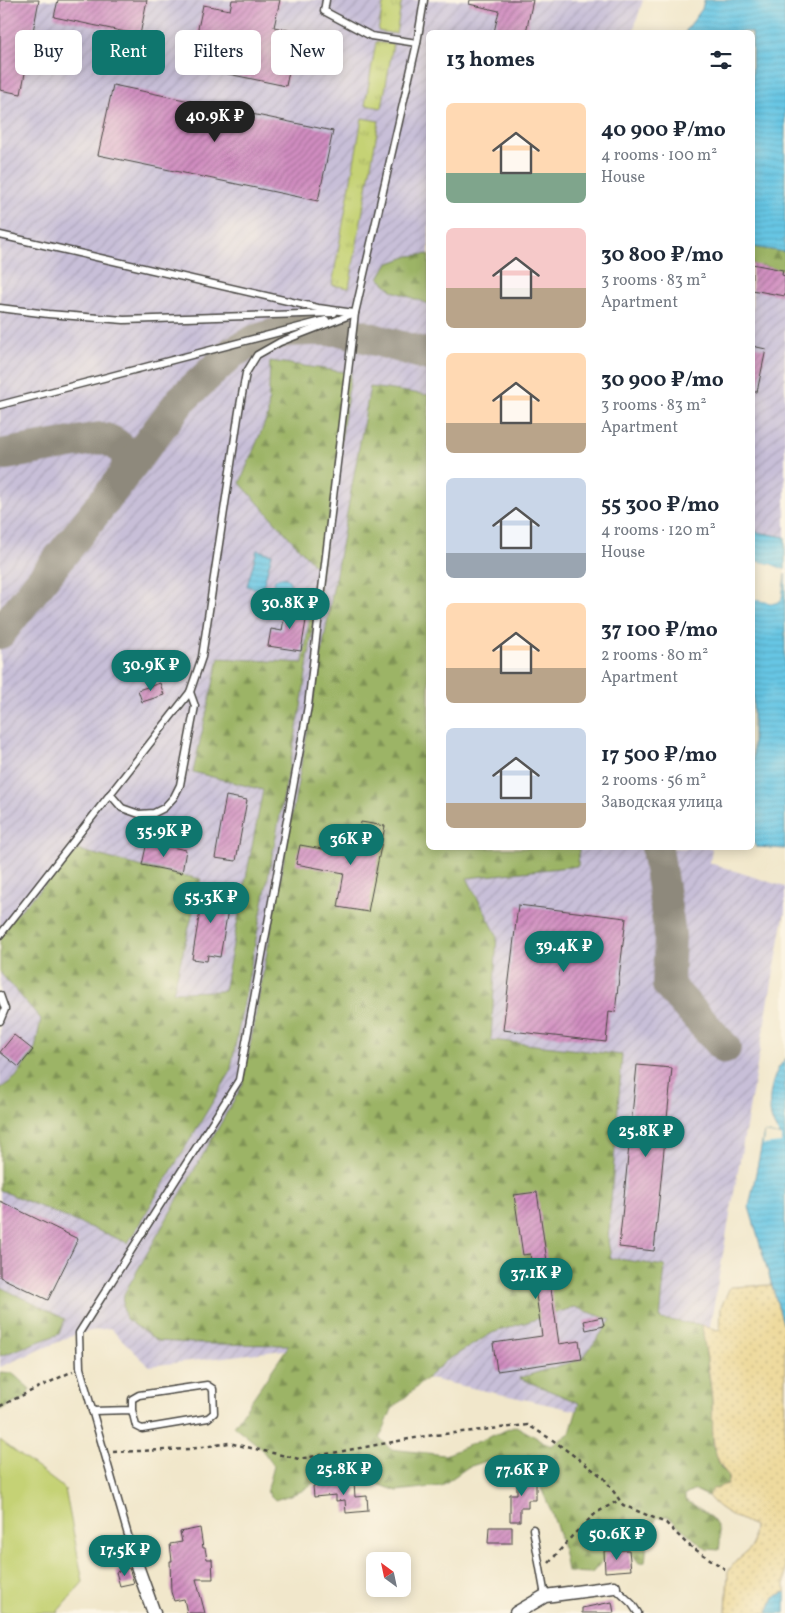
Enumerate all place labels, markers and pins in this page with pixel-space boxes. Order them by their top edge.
pin: 40.9K ₽ [169,100,261,143]
pin: 30.8K ₽ [244,588,336,630]
pin: 30.9K ₽ [105,650,197,692]
pin: 35.9K ₽ [118,816,210,858]
pin: 36K ₽ [316,824,386,866]
pin: 55.3K ₽ [165,882,257,924]
pin: 39.4K ₽ [518,930,610,973]
pin: 25.8K ₽ [600,1116,692,1158]
pin: 37.1K ₽ [490,1258,582,1300]
pin: 25.8K ₽ [298,1454,390,1496]
pin: 77.6K ₽ [476,1454,568,1497]
pin: 50.6K ₽ [571,1518,663,1561]
pin: 17.5K ₽ [79,1534,171,1577]

